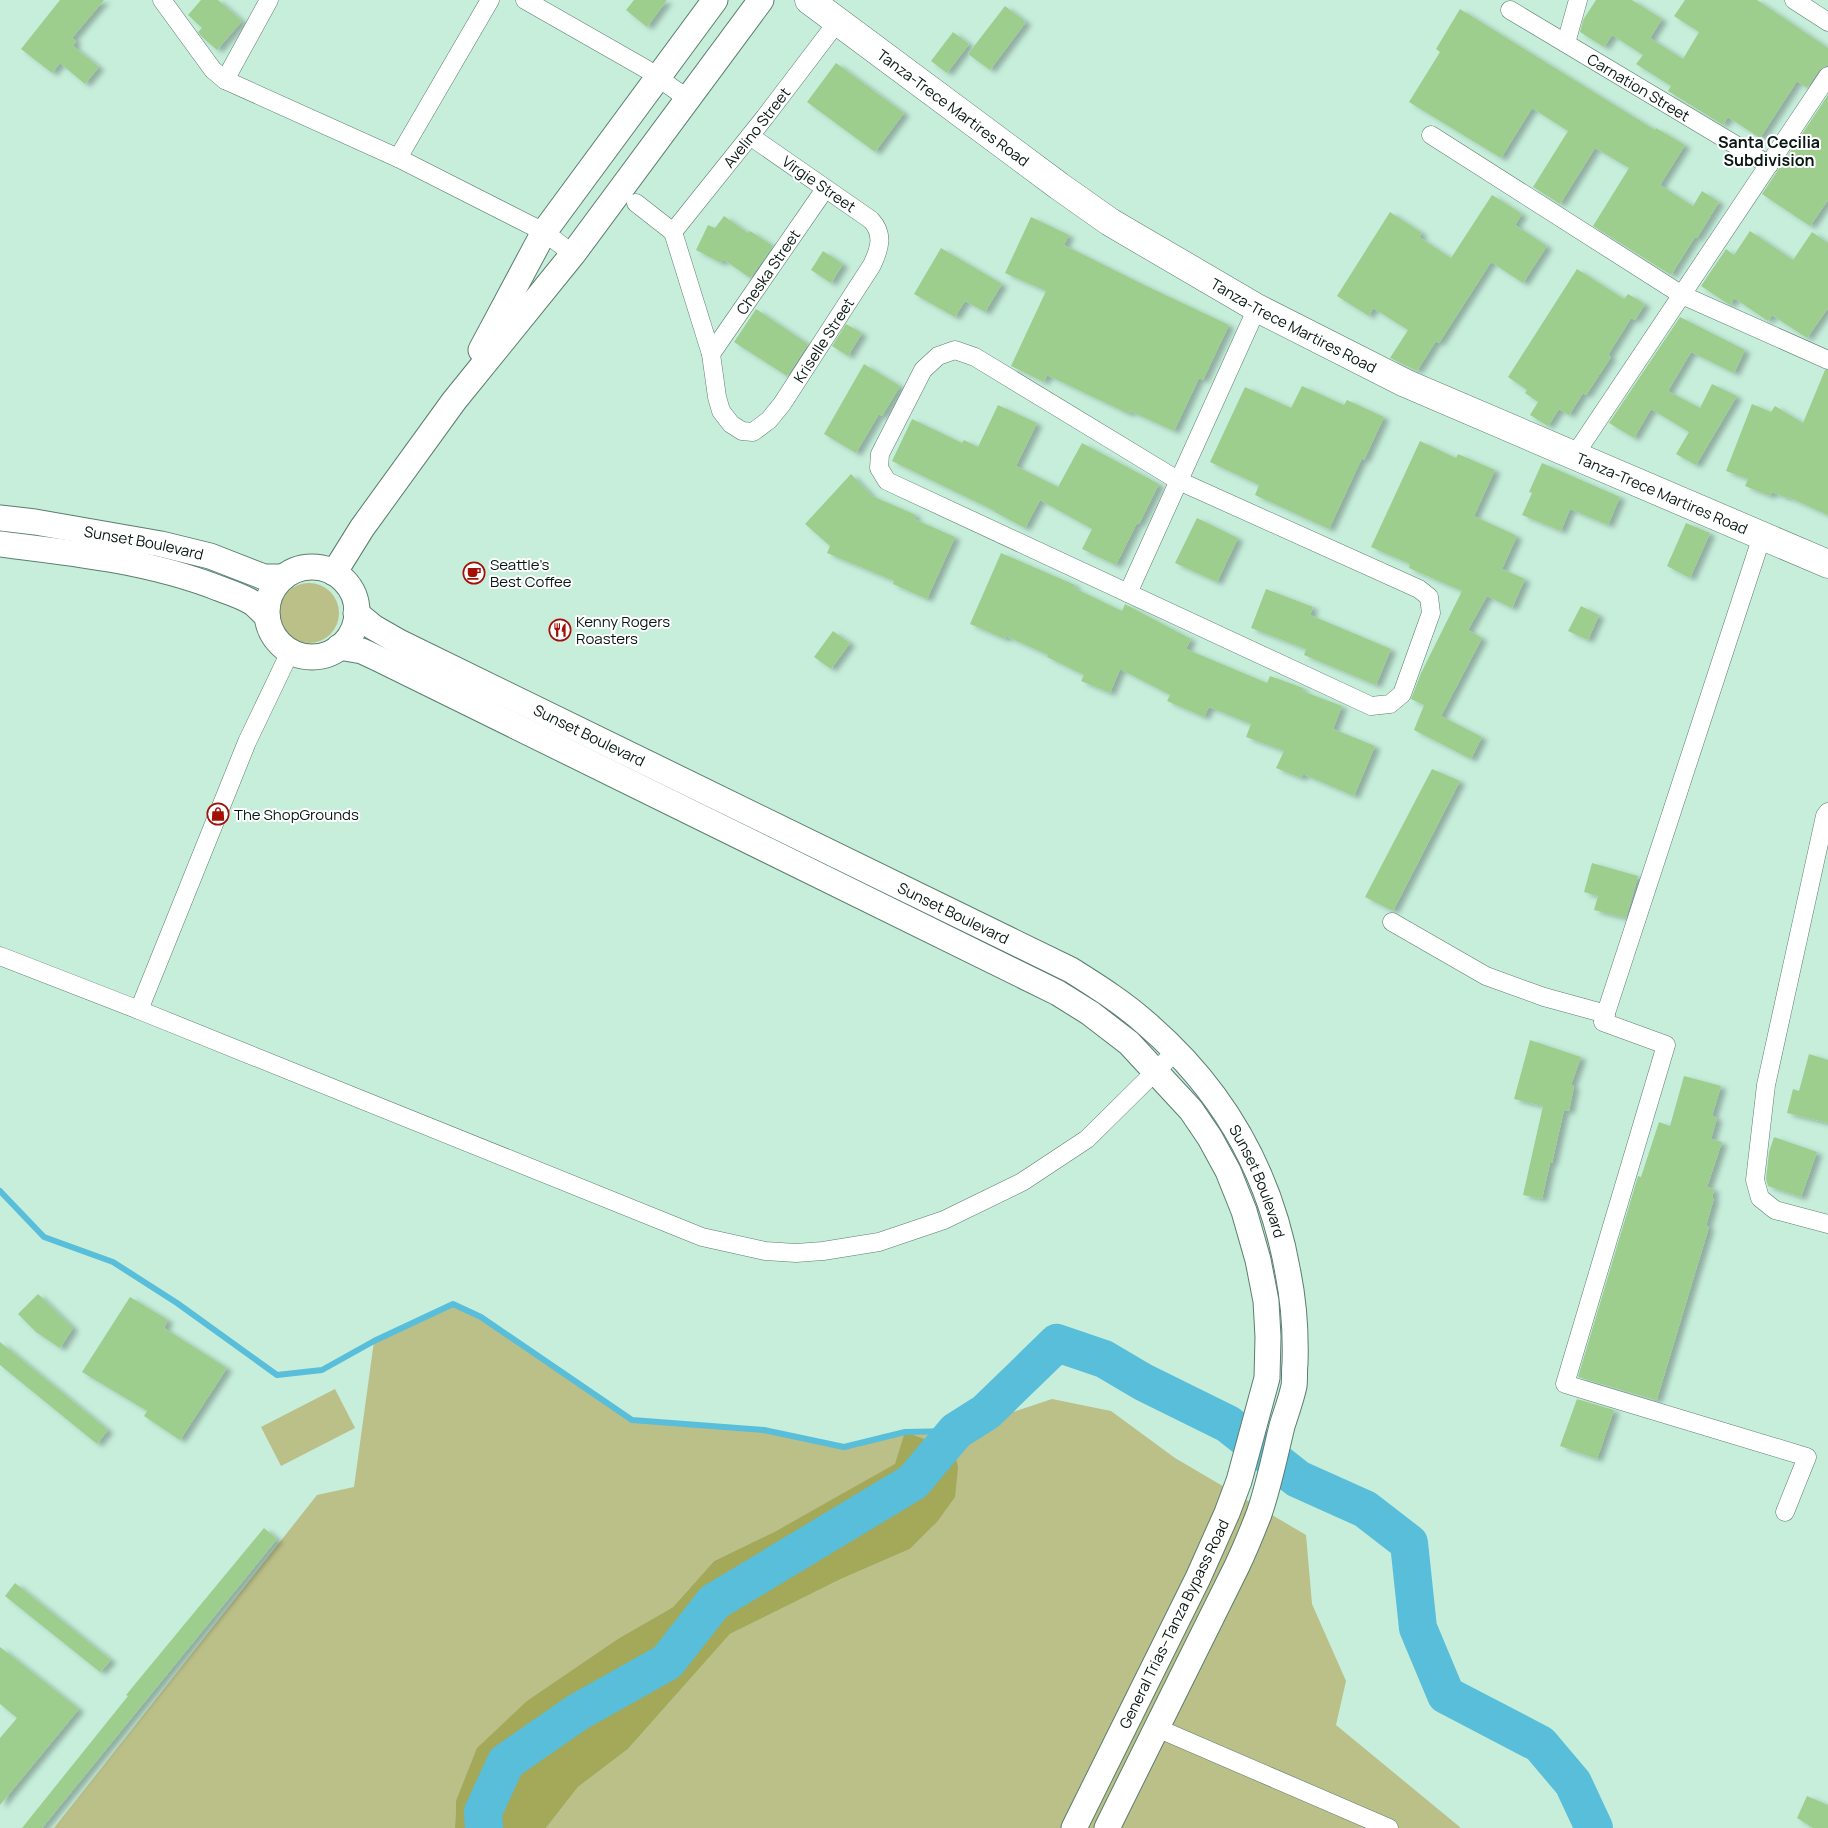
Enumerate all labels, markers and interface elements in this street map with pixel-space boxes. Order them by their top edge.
street label: Tanza-Trece Martires Road [873,44,1034,171]
street label: Carnation Street [1583,48,1694,126]
street label: Avelino Street [718,83,795,172]
district label: Santa Cecilia Subdivision [1718,131,1820,171]
street label: Virgie Street [778,151,860,217]
street label: Cheska Street [731,225,805,319]
street label: Tanza-Trece Martires Road [1207,273,1380,377]
street label: Kriselle Street [788,293,859,387]
street label: Tanza-Trece Martires Road [1573,447,1751,539]
street label: Sunset Boulevard [83,520,206,565]
place label: Seattle's Best Coffee [490,554,572,592]
cafe icon: Seattle's Best Coffee [462,561,486,585]
place label: Kenny Rogers Roasters [576,611,670,649]
restaurant icon: Kenny Rogers Roasters [548,618,572,642]
street label: Sunset Boulevard [530,699,649,771]
shop icon: The ShopGrounds [206,802,230,826]
place label: The ShopGrounds [234,804,359,825]
street label: Sunset Boulevard [894,877,1013,949]
street label: Sunset Boulevard [1225,1120,1291,1240]
street label: General Trias–Tanza Bypass Road [1114,1516,1234,1732]

